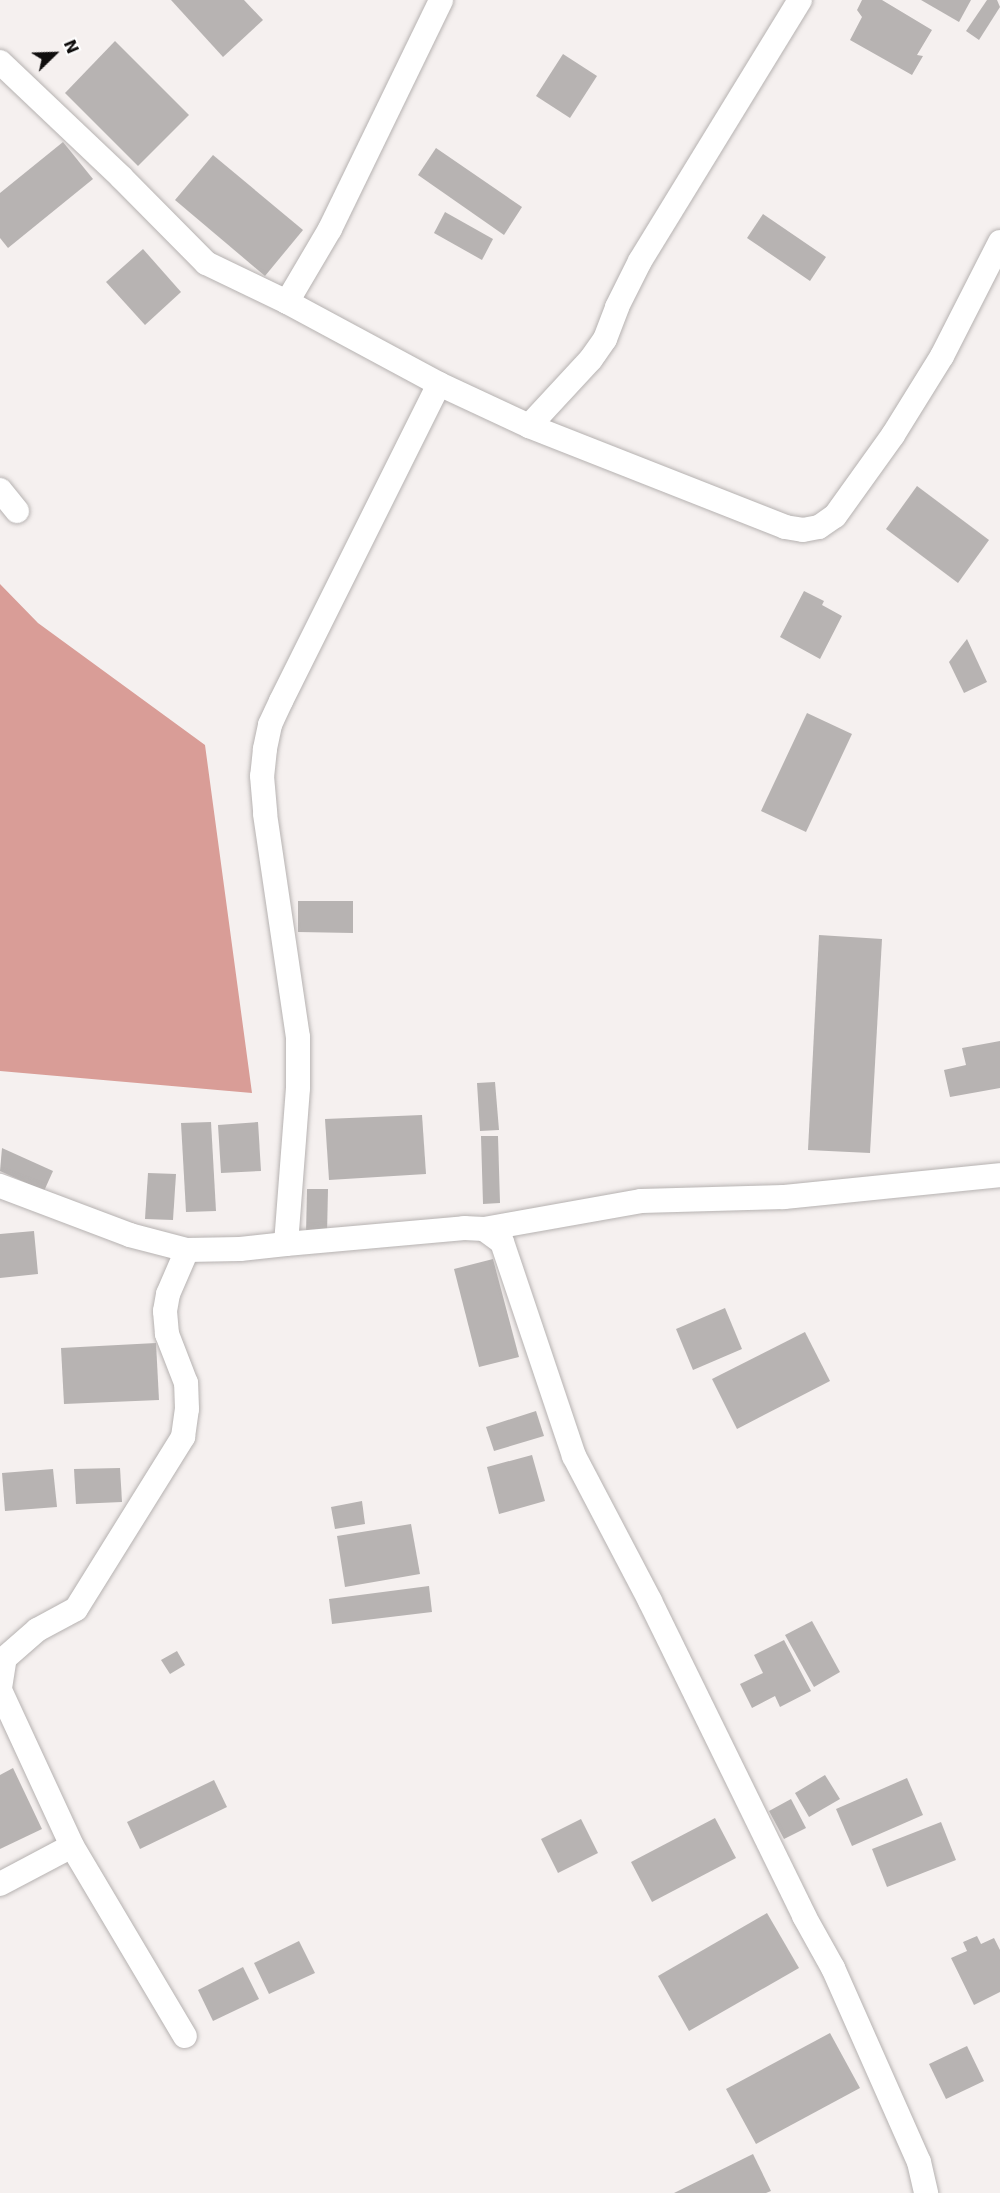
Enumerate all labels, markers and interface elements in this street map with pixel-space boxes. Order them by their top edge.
north arrow [24,24,84,84]
text: N [60,37,82,57]

